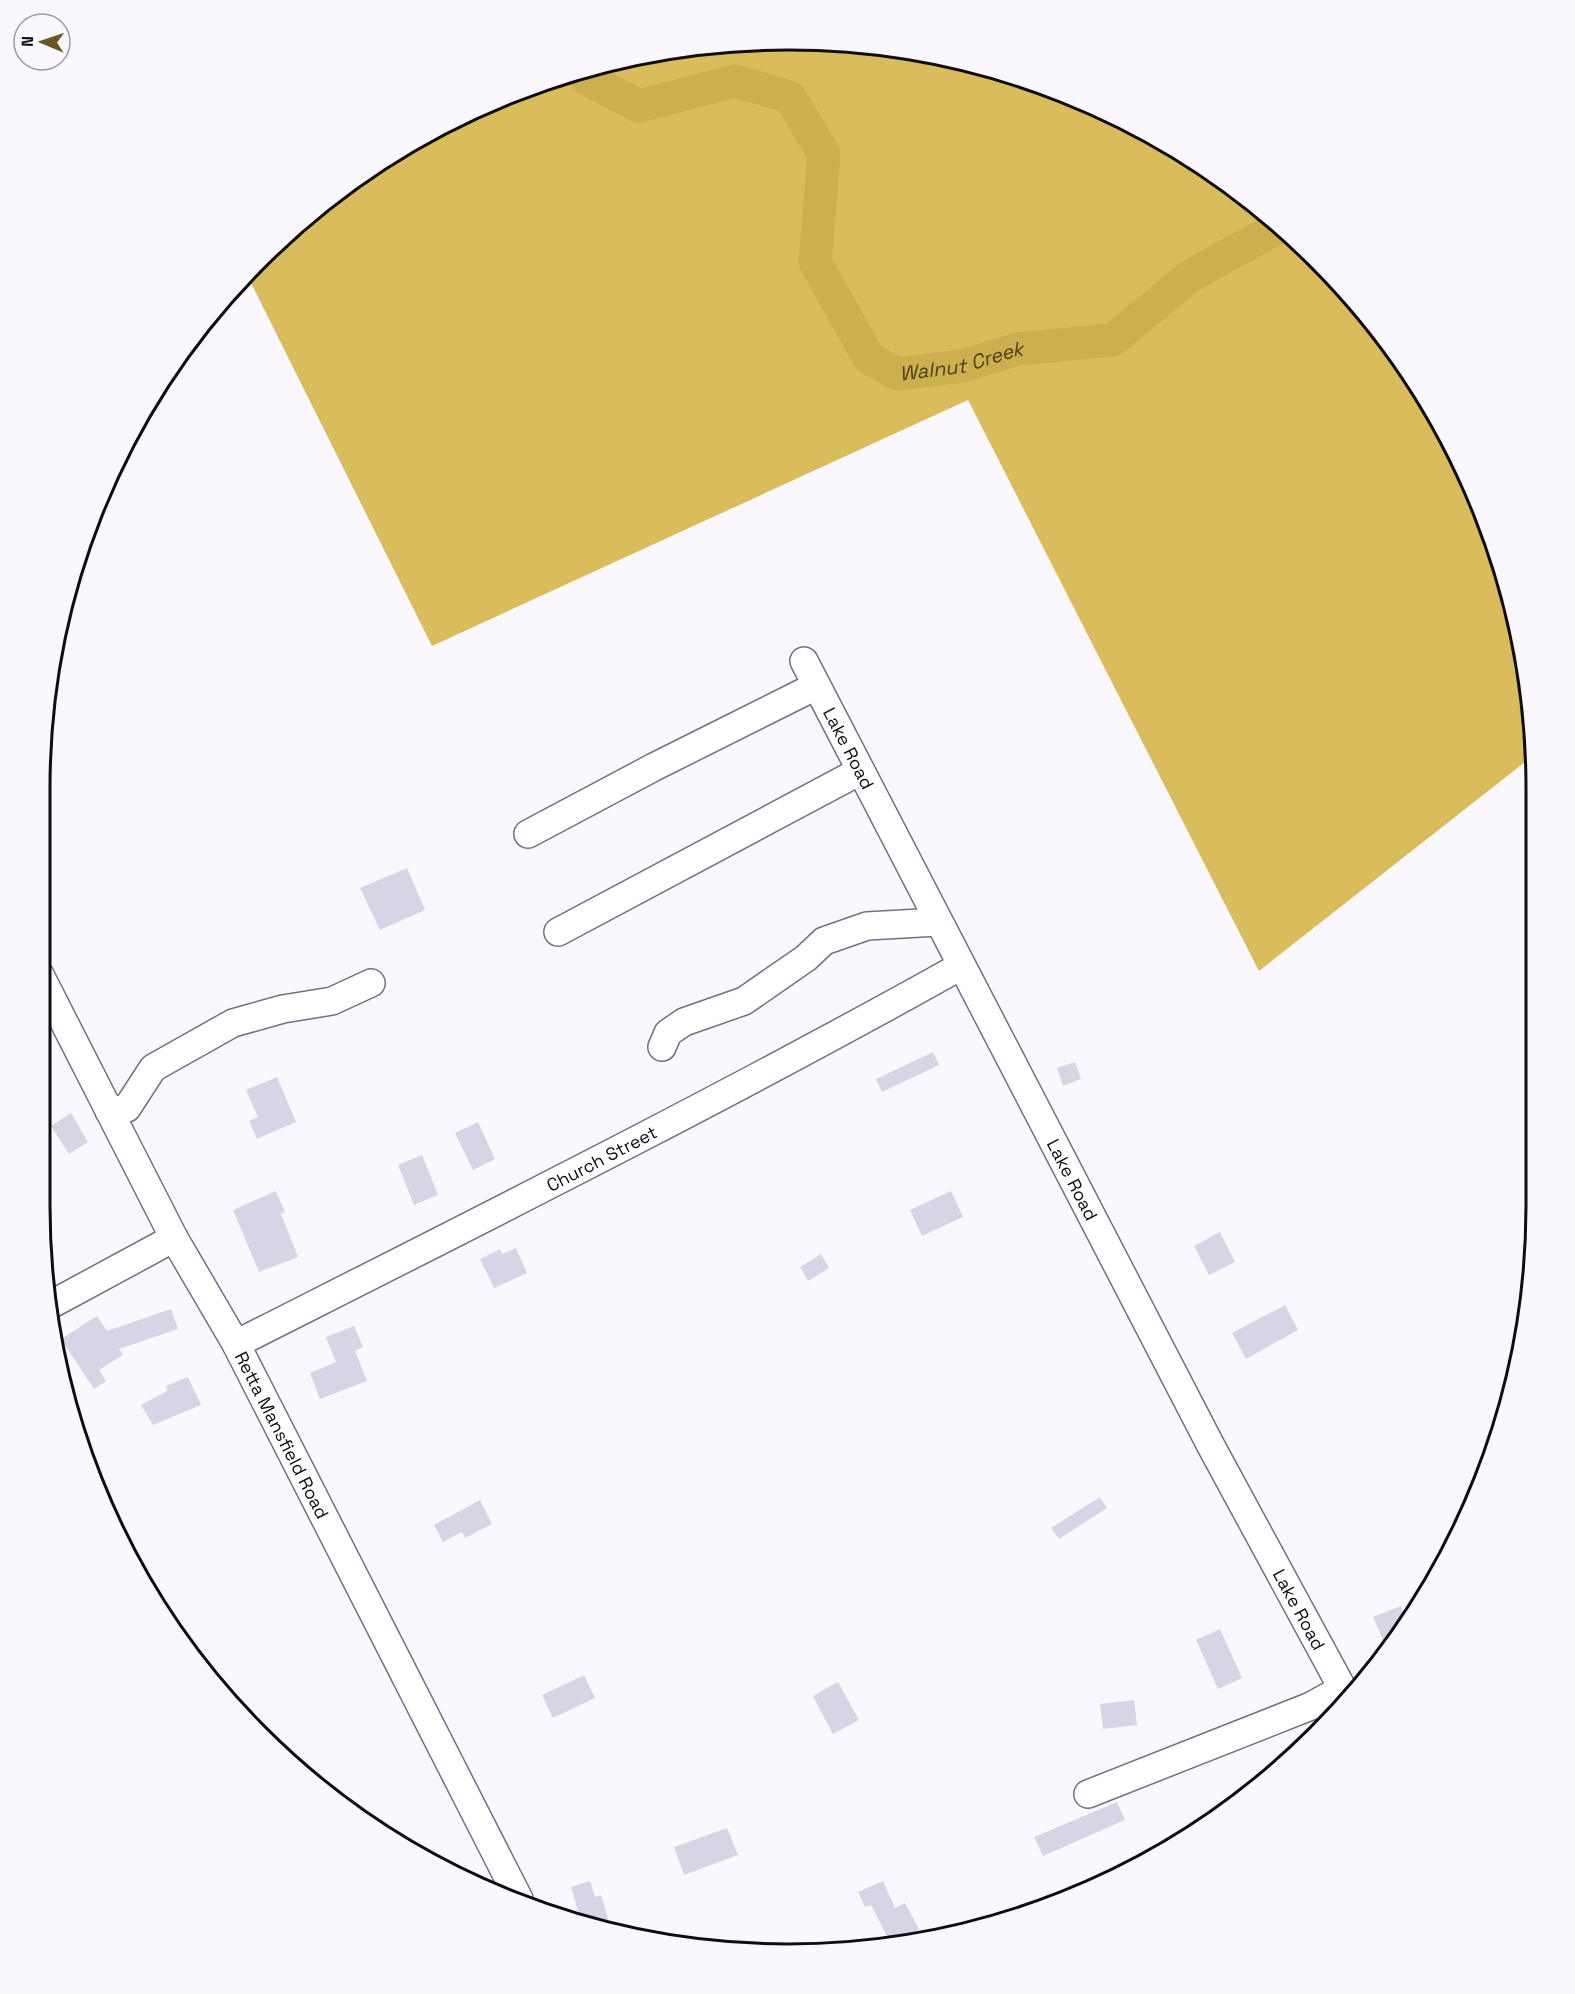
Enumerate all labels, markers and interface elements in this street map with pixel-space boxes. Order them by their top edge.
north arrow [12,12,72,72]
text: N [17,36,38,47]
water label: Walnut Creek [898,335,1027,387]
street label: Lake Road [818,703,880,793]
street label: Church Street [542,1120,661,1196]
street label: Lake Road [1042,1135,1103,1224]
street label: Retta Mansfield Road [230,1347,335,1522]
street label: Lake Road [1268,1565,1331,1654]

